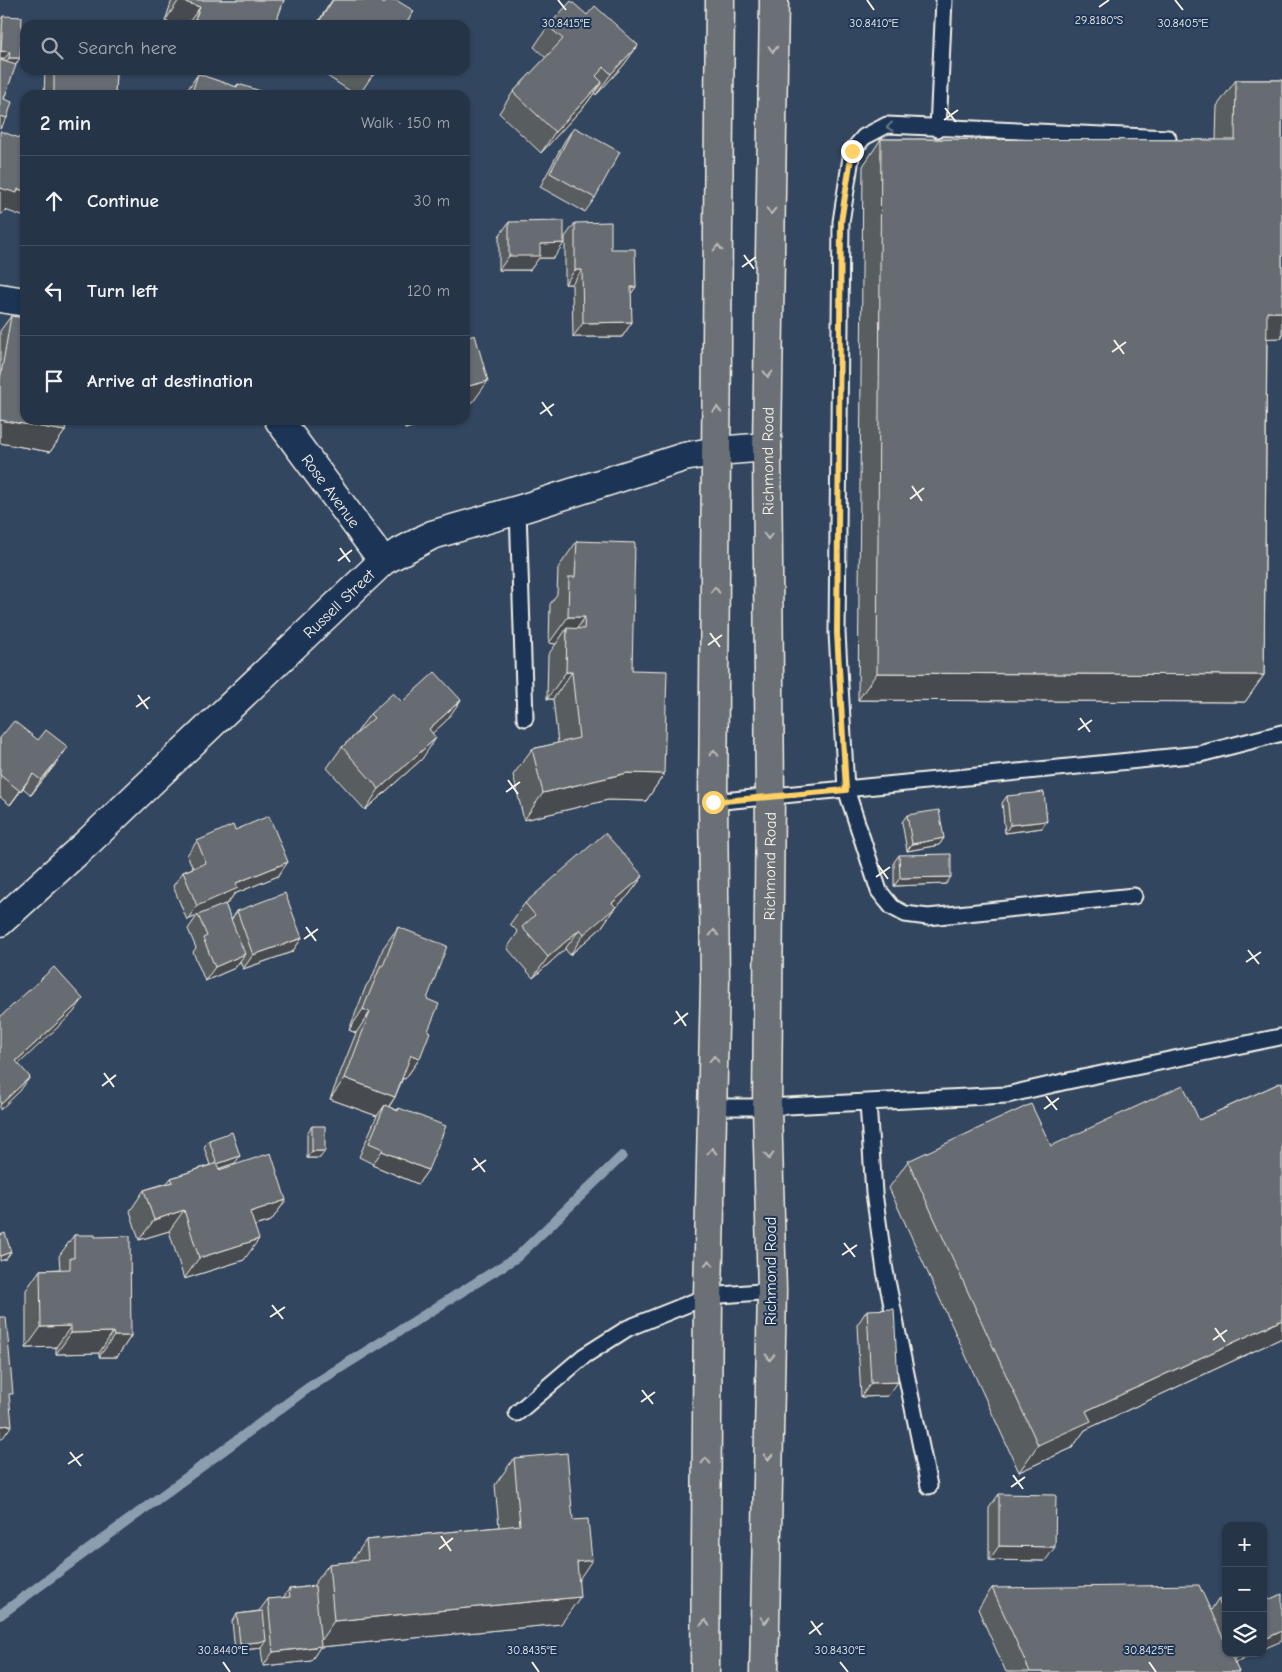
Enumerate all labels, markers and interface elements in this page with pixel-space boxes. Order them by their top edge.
text: 29.8180°S [1075,13,1124,27]
text: 30.8415°E [542,16,590,30]
text: 30.8410°E [849,16,899,30]
text: 30.8405°E [1157,16,1209,30]
search box [20,20,470,75]
icon: search [38,34,66,62]
text: Search here [78,37,177,59]
one-way arrow [768,45,778,53]
text: 2 min [40,111,91,135]
text: Walk · 150 m [361,114,450,132]
one-way arrow [885,121,893,132]
route end [841,140,864,163]
icon: ahead [40,187,68,215]
text: Continue [87,190,159,212]
text: 30 m [414,192,450,210]
one-way arrow [766,208,776,215]
one-way arrow [713,244,724,252]
icon: left [40,277,68,305]
text: Turn left [87,280,158,302]
text: 120 m [407,282,450,300]
icon: arrive [40,367,68,395]
text: Arrive at destination [87,370,253,392]
one-way arrow [763,370,773,378]
one-way arrow [712,406,722,414]
street label: Richmond Road [759,407,778,515]
street label: Rose Avenue [298,451,363,532]
one-way arrow [763,532,773,540]
street label: Russell Street [300,566,379,642]
one-way arrow [710,586,720,594]
one-way arrow [709,749,719,756]
route start [702,791,725,814]
street label: Richmond Road [761,812,780,920]
one-way arrow [709,928,719,936]
one-way arrow [709,1054,719,1062]
one-way arrow [707,1147,717,1154]
one-way arrow [763,1152,774,1160]
street label: Richmond Road [762,1217,780,1325]
one-way arrow [704,1259,714,1267]
one-way arrow [765,1353,775,1361]
one-way arrow [763,1454,773,1461]
one-way arrow [701,1457,712,1465]
map controls [1222,1522,1267,1657]
button: + [1222,1522,1267,1567]
button: − [1222,1567,1267,1612]
button: layers [1222,1612,1267,1657]
one-way arrow [760,1616,770,1624]
one-way arrow [700,1619,710,1627]
text: 30.8440°E [198,1643,248,1657]
text: 30.8435°E [507,1643,557,1657]
text: 30.8430°E [815,1643,865,1657]
text: 30.8425°E [1124,1643,1174,1657]

